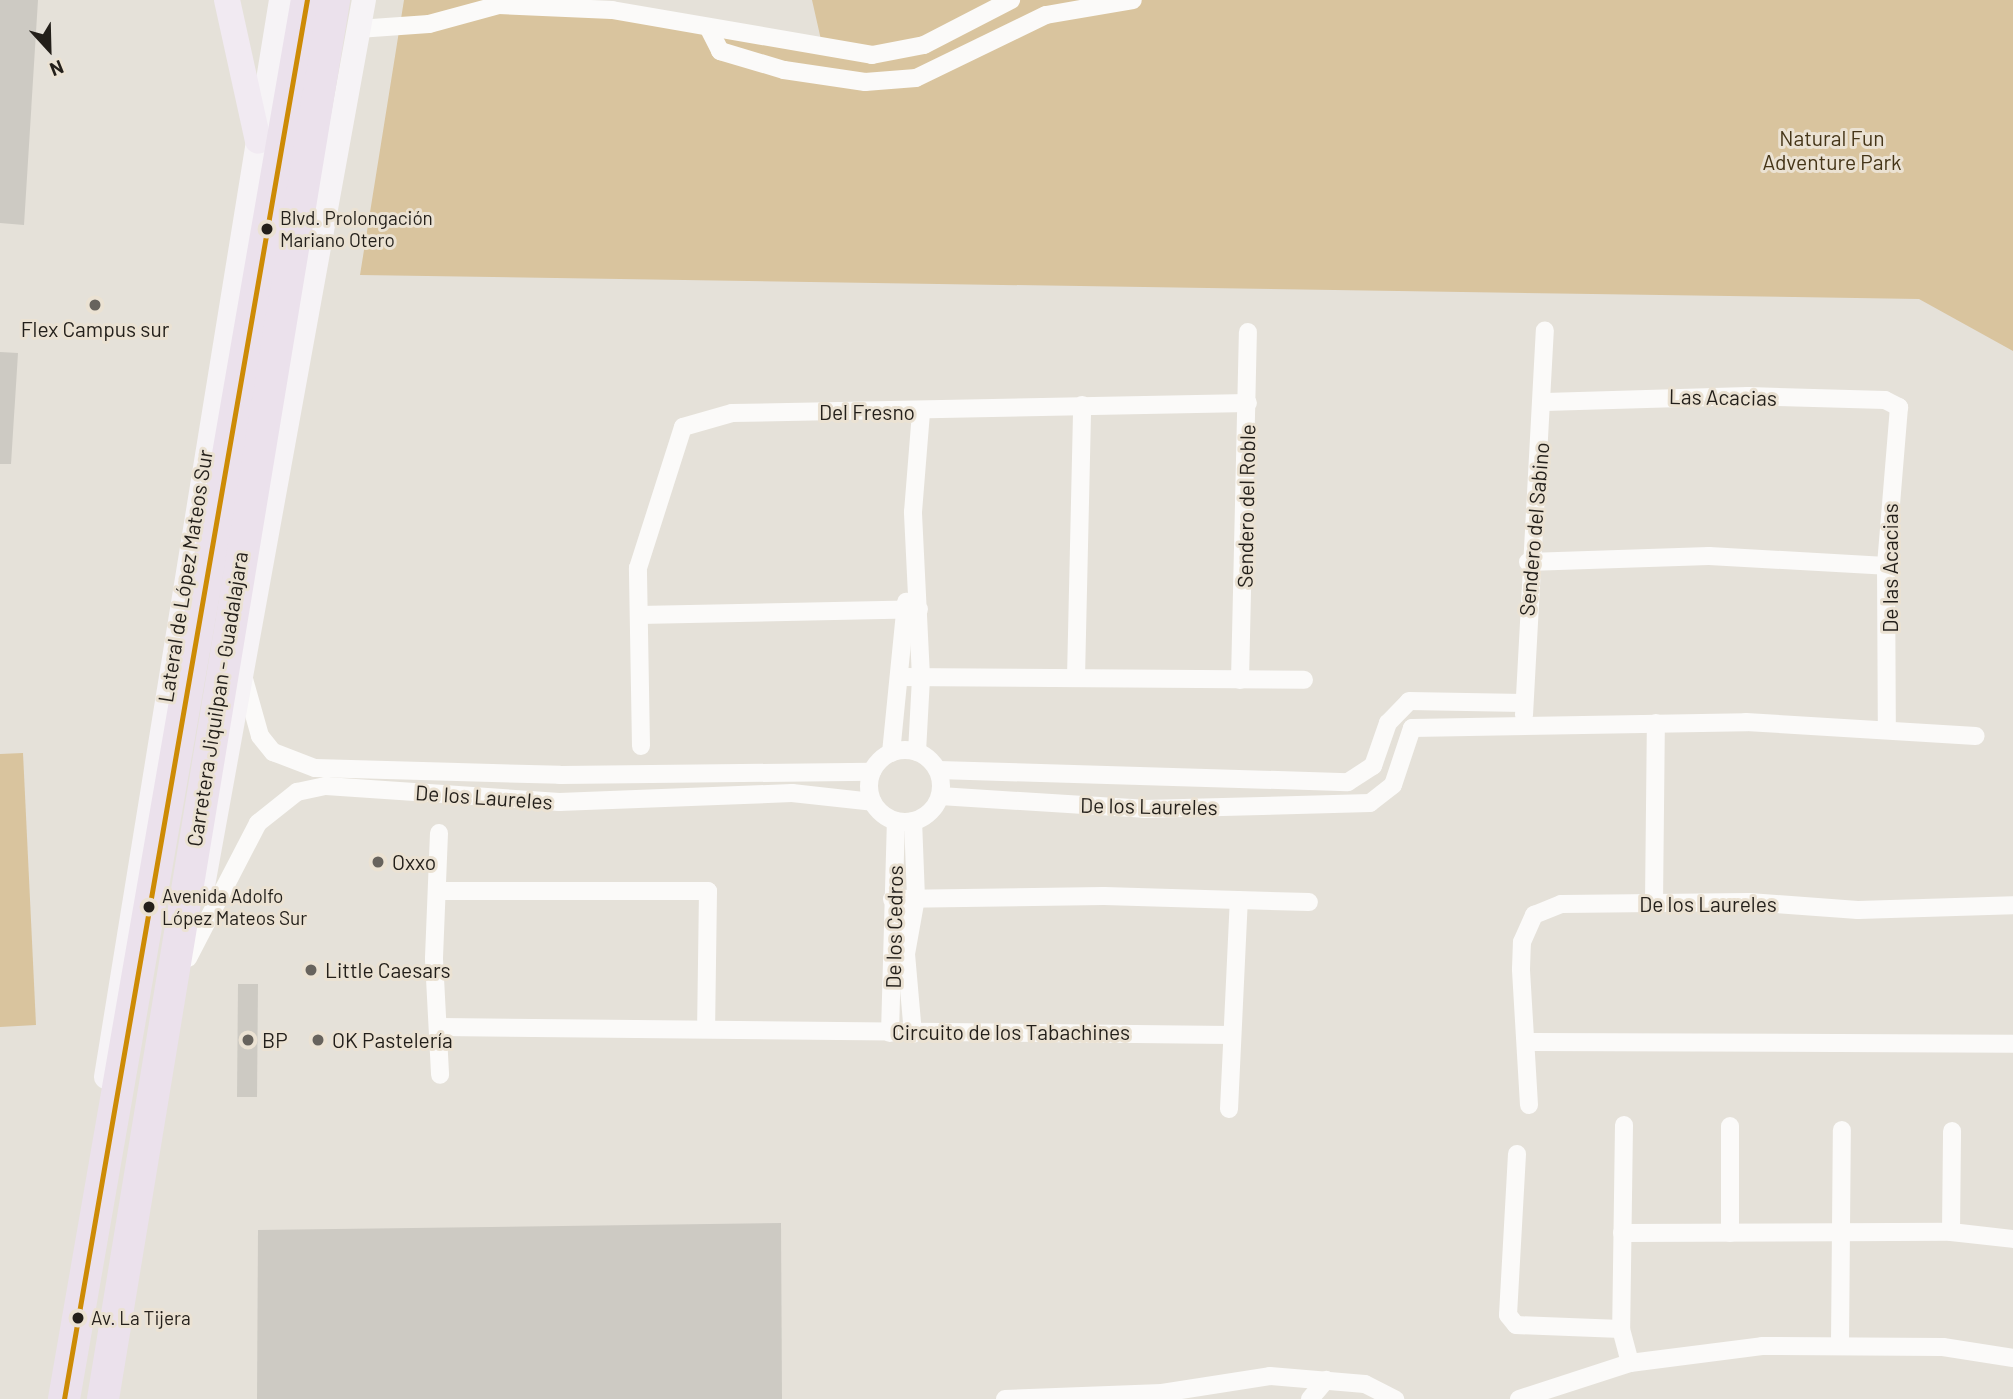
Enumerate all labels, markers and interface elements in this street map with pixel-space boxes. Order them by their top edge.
north arrow [14,14,84,84]
text: N [47,56,67,82]
park label: Natural Fun Adventure Park [1762,125,1902,175]
place label: Blvd. Prolongación Mariano Otero [280,207,433,251]
marker: Blvd. Prolongación Mariano Otero [260,222,274,236]
marker: Flex Campus sur [87,297,103,313]
place label: Flex Campus sur [21,316,169,342]
street label: Las Acacias [1669,383,1777,411]
street label: Del Fresno [819,399,915,425]
street label: Sendero del Roble [1232,424,1260,588]
street label: Sendero del Sabino [1514,441,1554,617]
street label: Lateral de López Mateos Sur [153,448,217,704]
street label: De las Acacias [1877,503,1903,633]
street label: Carretera Jiquilpan - Guadalajara [181,550,253,848]
street label: De los Laureles [415,780,553,814]
street label: De los Laureles [1080,792,1218,820]
place label: Oxxo [392,849,436,875]
marker: Oxxo [370,854,386,870]
street label: De los Cedros [880,865,908,989]
place label: Avenida Adolfo López Mateos Sur [162,885,307,929]
street label: De los Laureles [1639,891,1777,917]
marker: Avenida Adolfo López Mateos Sur [142,900,156,914]
place label: Little Caesars [325,957,451,983]
marker: Little Caesars [303,962,319,978]
street label: Circuito de los Tabachines [892,1019,1130,1045]
place label: BP [262,1027,288,1053]
place label: OK Pastelería [332,1027,453,1053]
marker: BP [240,1032,256,1048]
marker: OK Pastelería [310,1032,326,1048]
place label: Av. La Tijera [91,1307,191,1329]
marker: Av. La Tijera [71,1311,85,1325]

